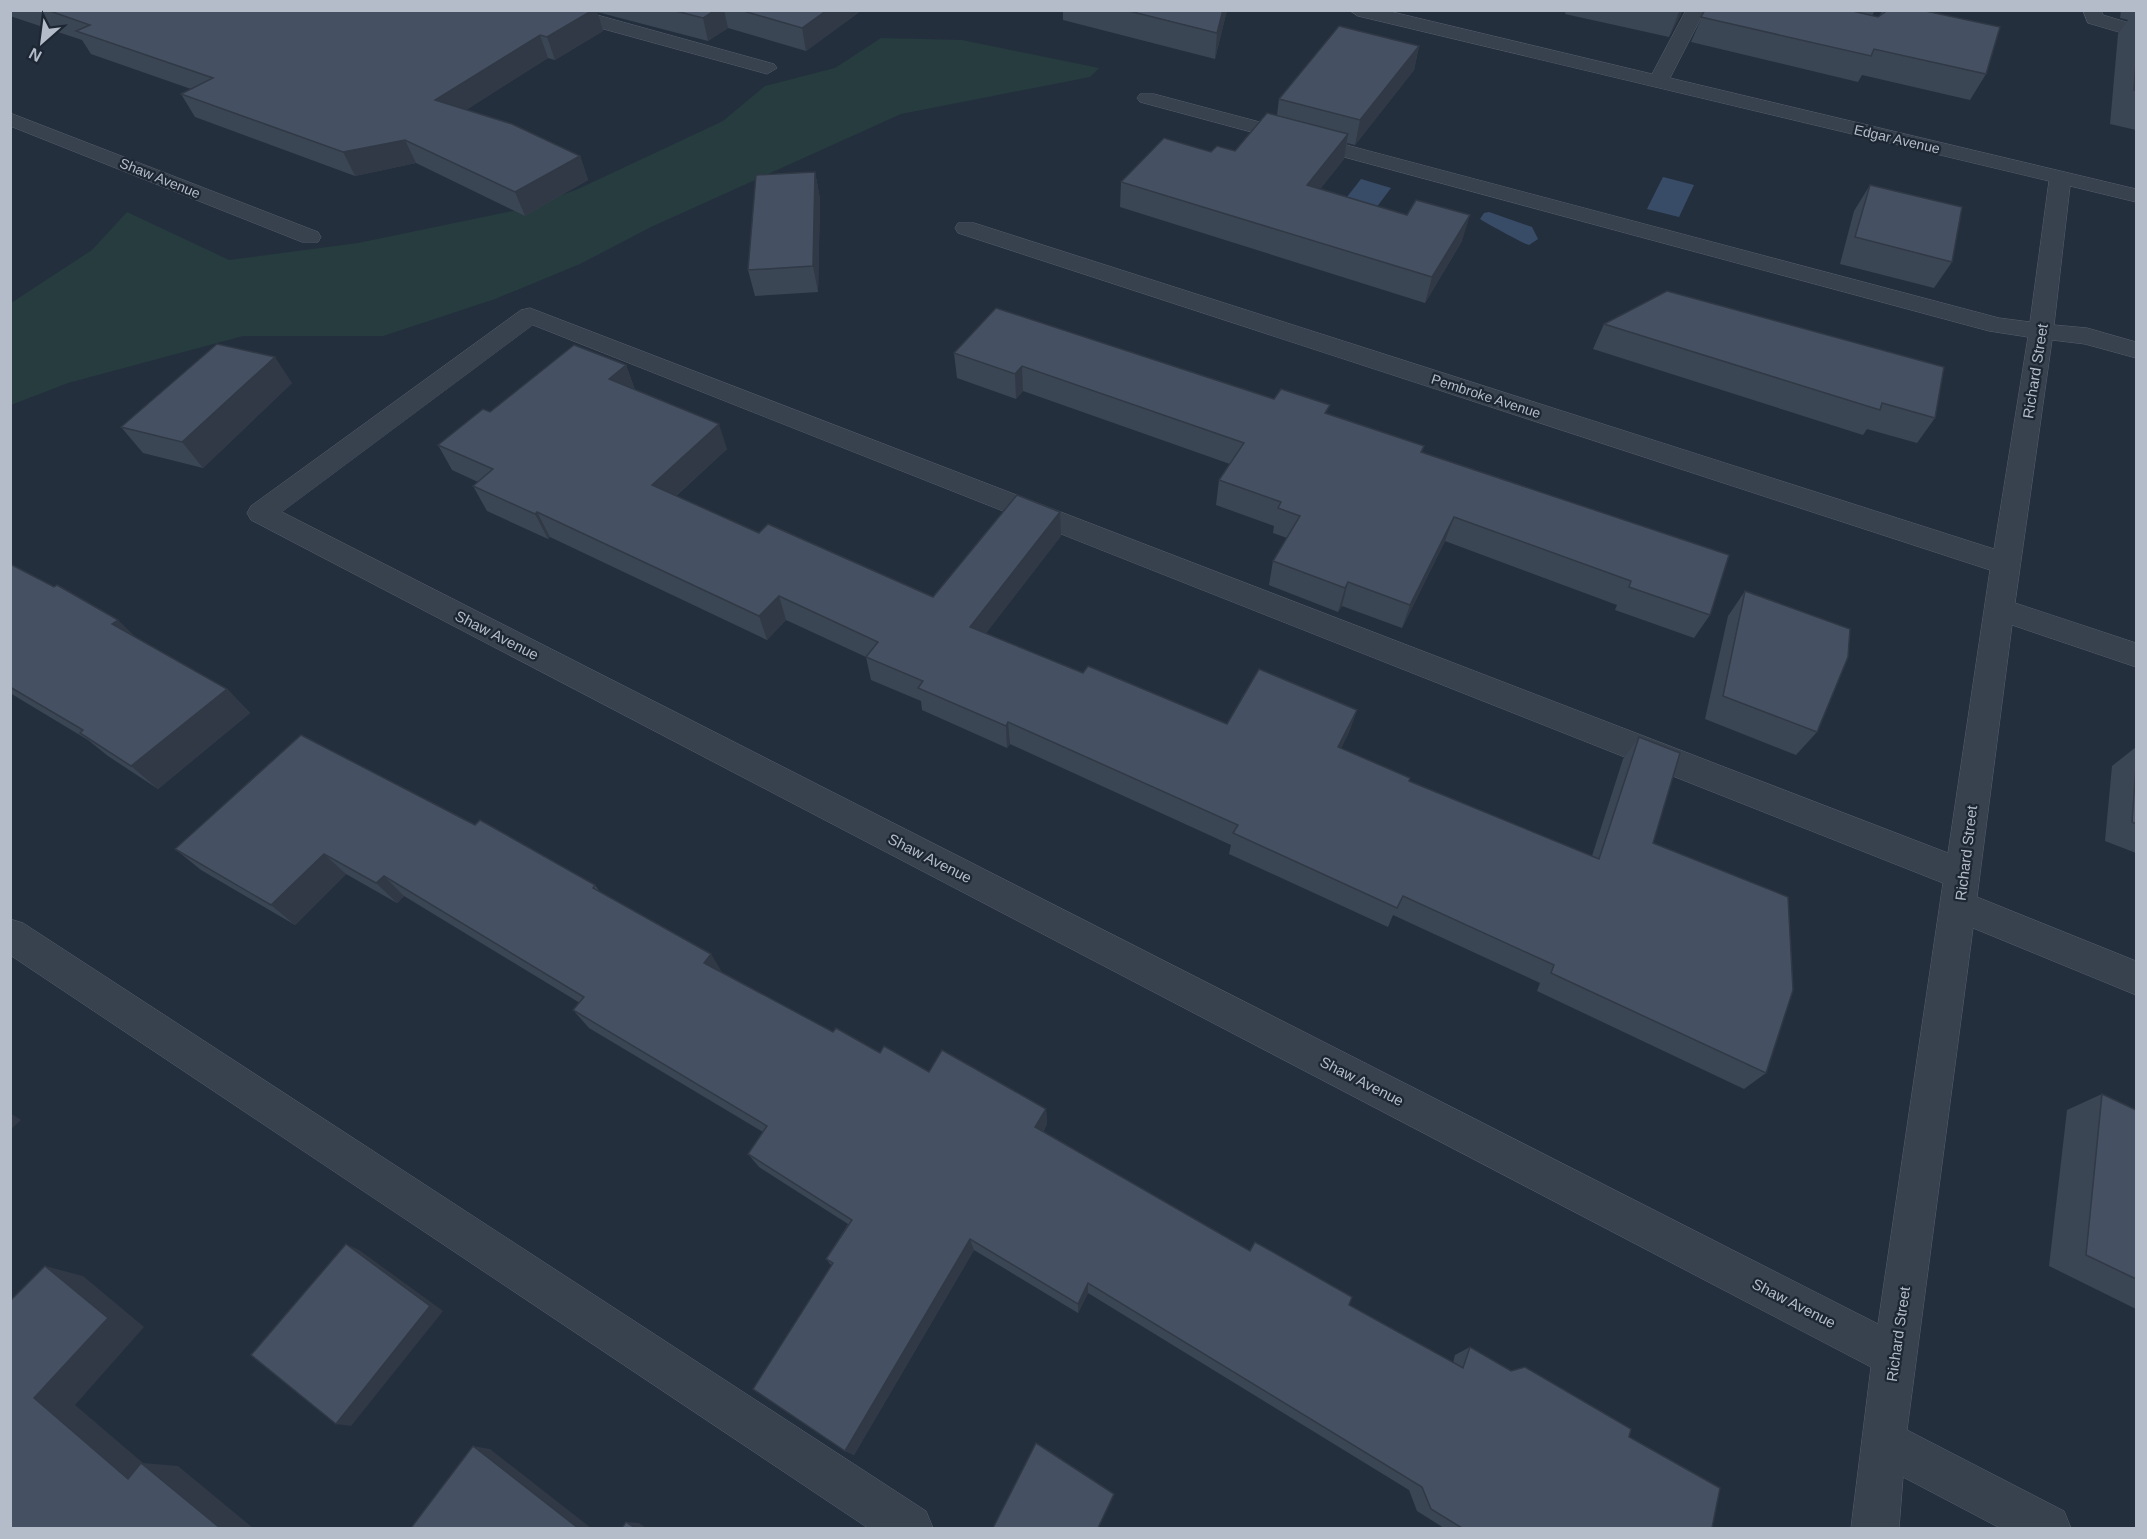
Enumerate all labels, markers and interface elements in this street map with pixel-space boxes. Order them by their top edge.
north arrow [12,12,72,72]
text: N [26,45,44,65]
street label: Edgar Avenue [1852,121,1942,157]
street label: Shaw Avenue [117,155,203,201]
street label: Richard Street [2019,322,2051,420]
street label: Pembroke Avenue [1429,371,1543,421]
street label: Shaw Avenue [452,607,542,663]
street label: Richard Street [1952,804,1980,902]
street label: Shaw Avenue [885,830,975,886]
street label: Shaw Avenue [1317,1053,1407,1109]
street label: Shaw Avenue [1749,1275,1839,1331]
street label: Richard Street [1883,1285,1913,1383]

